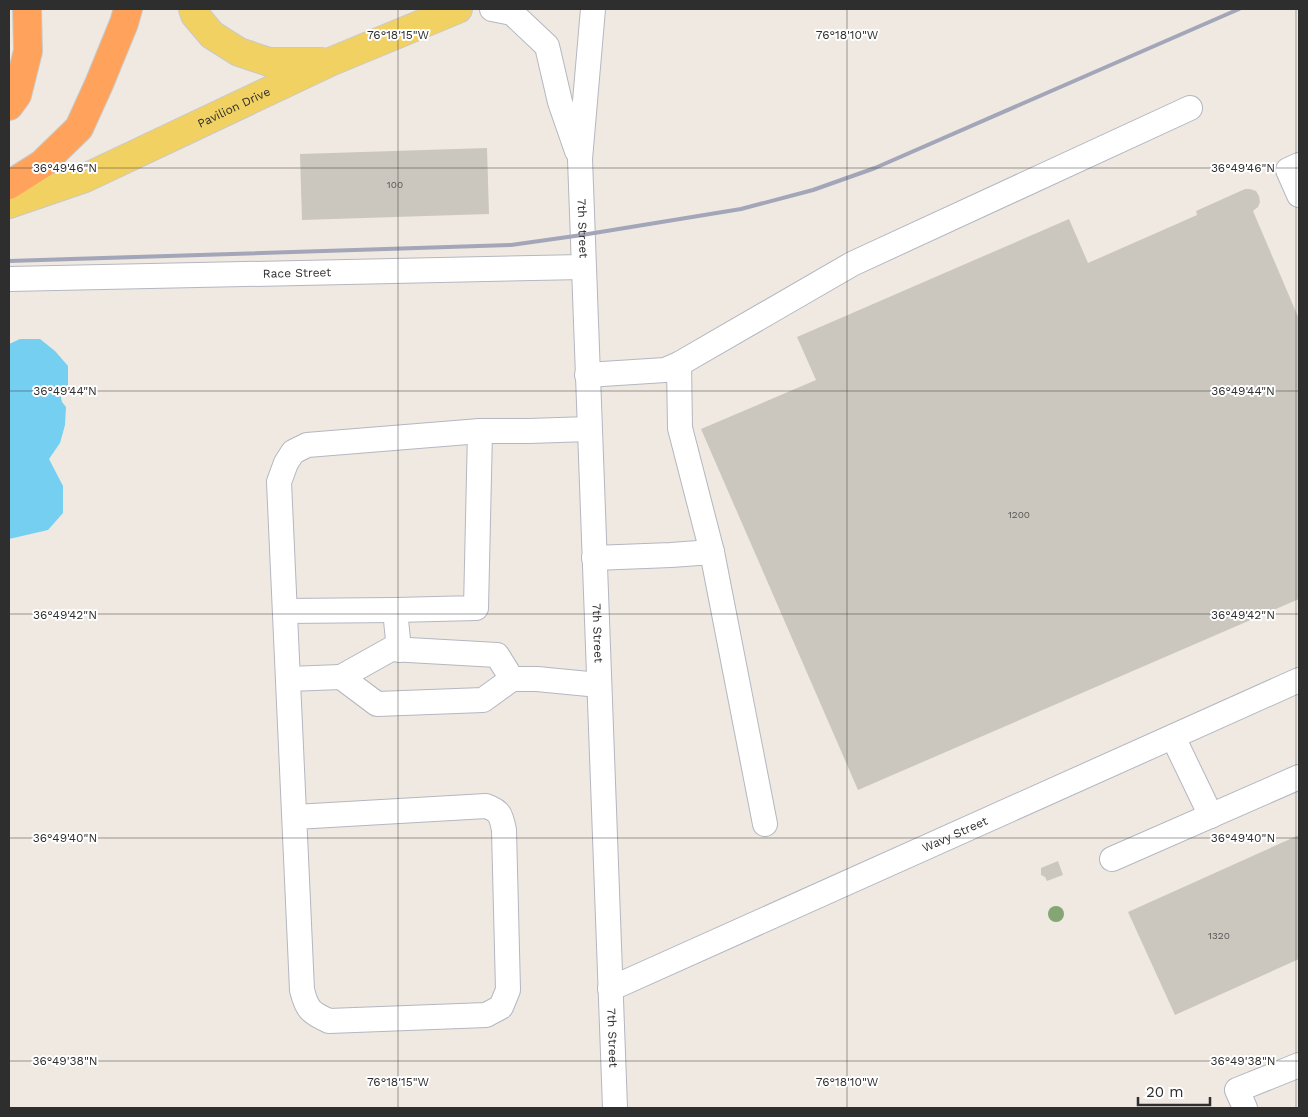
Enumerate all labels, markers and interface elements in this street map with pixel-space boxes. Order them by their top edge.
text: 76°18'15"W [367,28,430,42]
text: 76°18'10"W [816,28,879,42]
street label: Pavilion Drive [195,84,273,131]
text: 36°49'46"N [33,161,97,175]
text: 36°49'46"N [1211,161,1275,175]
house number: 100 [387,179,403,190]
street label: 7th Street [574,198,591,258]
street label: Race Street [262,265,331,281]
text: 36°49'44"N [33,384,97,398]
text: 36°49'44"N [1211,384,1275,398]
house number: 1200 [1008,509,1030,520]
street label: 7th Street [589,603,606,663]
text: 36°49'42"N [33,608,97,622]
text: 36°49'42"N [1211,608,1275,622]
street label: Wavy Street [920,814,990,855]
text: 36°49'40"N [33,831,97,845]
text: 36°49'40"N [1211,831,1275,845]
house number: 1320 [1208,930,1230,941]
street label: 7th Street [604,1008,621,1068]
text: 36°49'38"N [32,1054,98,1068]
text: 36°49'38"N [1210,1054,1276,1068]
scale bar [1138,1074,1210,1106]
text: 76°18'15"W [367,1075,430,1089]
text: 76°18'10"W [816,1075,879,1089]
text: 20 m [1146,1083,1184,1101]

